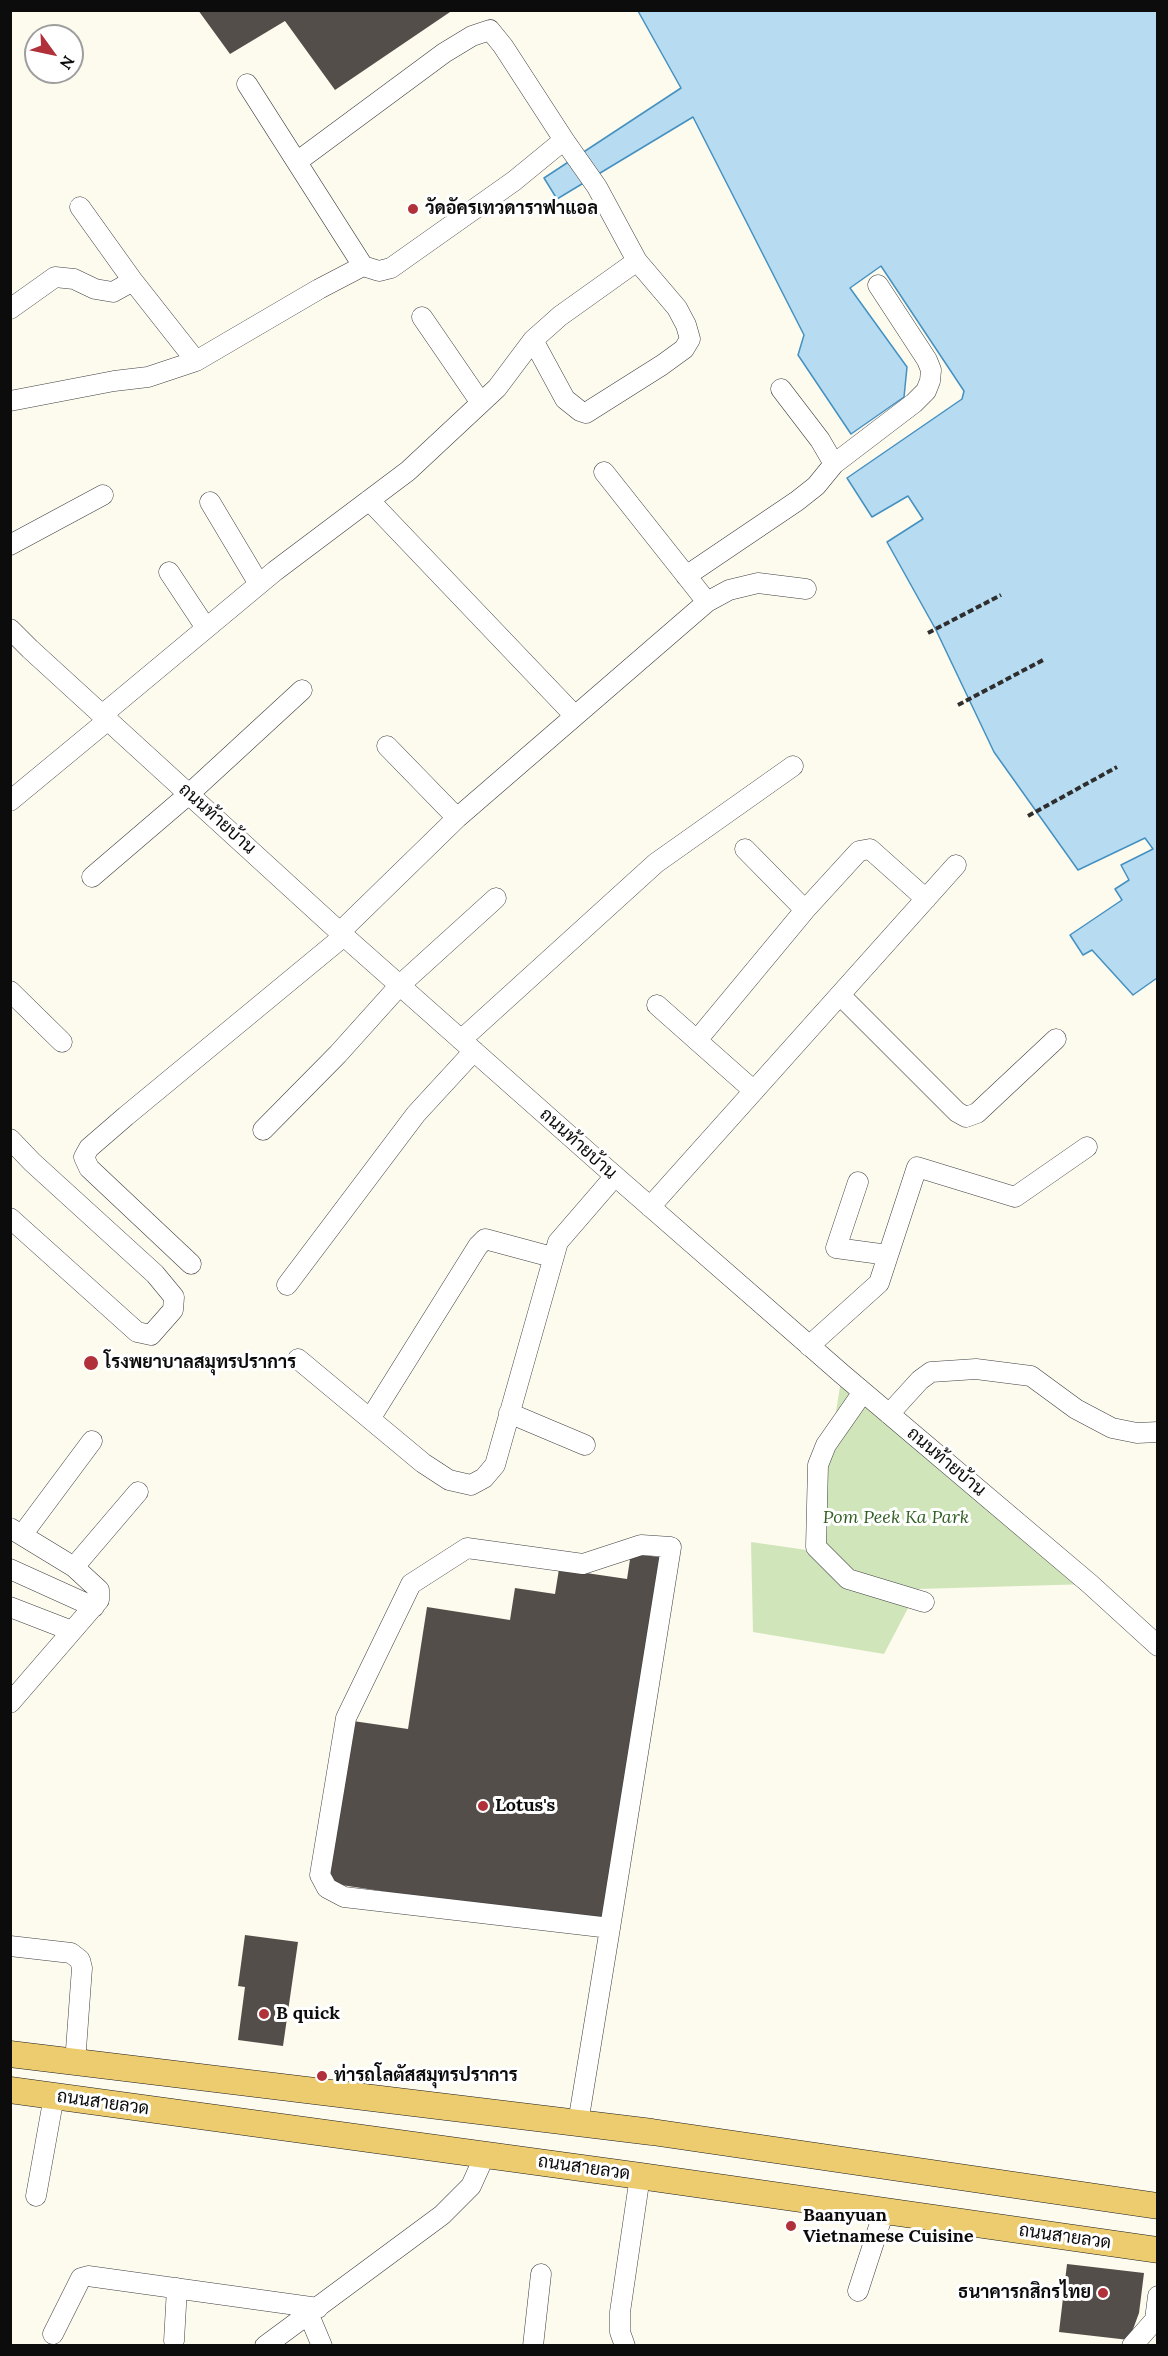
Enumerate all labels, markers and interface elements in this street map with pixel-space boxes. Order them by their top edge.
north arrow [24,24,84,84]
text: N [56,52,79,73]
place label: วัดอัครเทวดาราฟาแอล [425,198,598,220]
marker: วัดอัครเทวดาราฟาแอล [406,202,420,216]
street label: ถนนท้ายบ้าน [174,779,260,859]
street label: ถนนท้ายบ้าน [535,1104,621,1184]
place label: โรงพยาบาลสมุทรปราการ [104,1352,296,1374]
marker: โรงพยาบาลสมุทรปราการ [82,1354,100,1372]
street label: ถนนท้ายบ้าน [902,1423,990,1501]
park label: Pom Peek Ka Park [823,1507,969,1529]
place label: Lotus's [495,1795,555,1817]
marker: Lotus's [476,1799,490,1813]
place label: B quick [276,2003,340,2025]
marker: B quick [257,2007,271,2021]
place label: ท่ารถโลตัสสมุทรปราการ [334,2065,518,2087]
marker: ท่ารถโลตัสสมุทรปราการ [315,2069,329,2083]
street label: ถนนสายลวด [55,2086,151,2120]
street label: ถนนสายลวด [536,2151,632,2185]
place label: Baanyuan Vietnamese Cuisine [803,2205,974,2248]
marker: Baanyuan Vietnamese Cuisine [784,2219,798,2233]
street label: ถนนสายลวด [1017,2220,1113,2254]
place label: ธนาคารกสิกรไทย [958,2282,1091,2304]
marker: ธนาคารกสิกรไทย [1096,2286,1110,2300]

